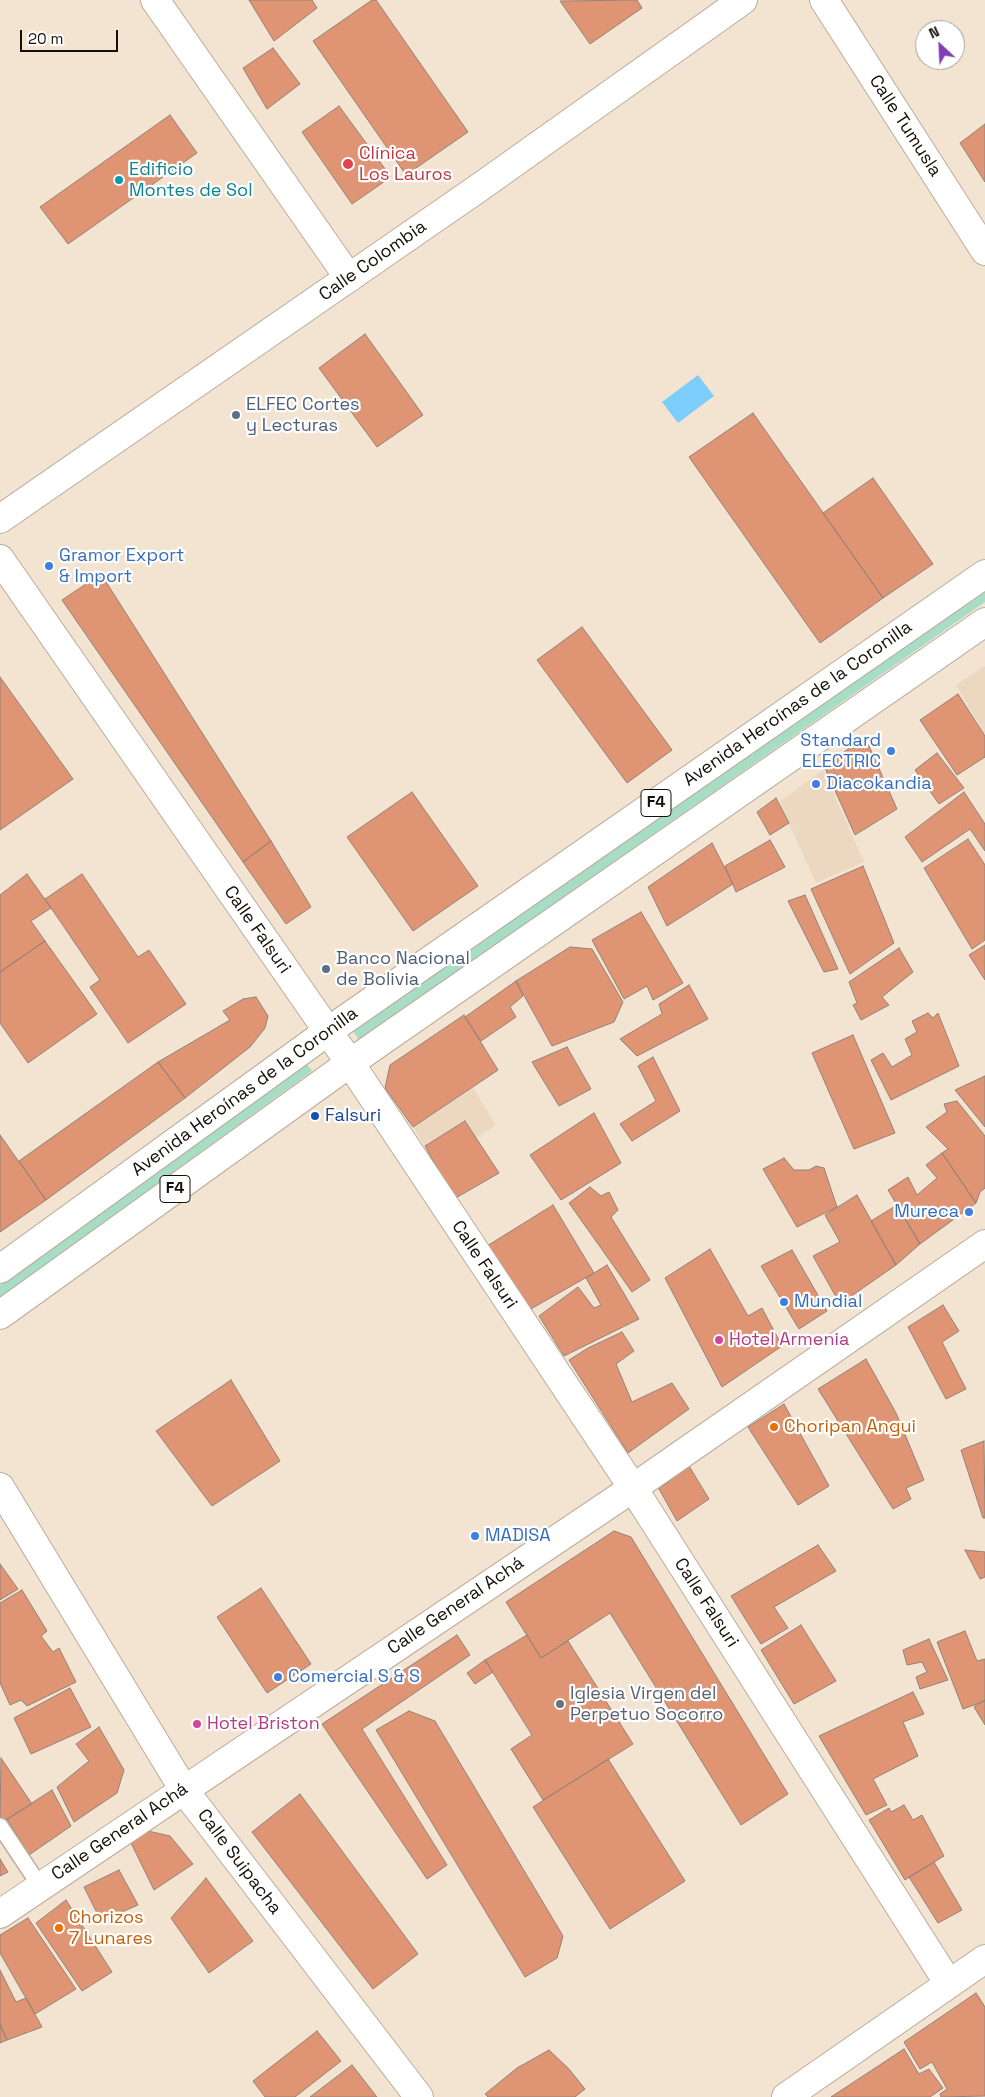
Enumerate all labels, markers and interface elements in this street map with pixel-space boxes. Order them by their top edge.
scale bar [22,20,120,52]
north arrow [915,20,965,70]
text: N [926,22,942,42]
text: 20 m [28,29,63,48]
street label: Calle Tumusla [864,71,946,181]
place label: Clínica Los Lauros [359,143,452,186]
marker: Clínica Los Lauros [341,157,355,171]
place label: Edificio Montes de Sol [129,159,253,202]
marker: Edificio Montes de Sol [113,174,125,186]
street label: Calle Colombia [315,216,431,306]
place label: ELFEC Cortes y Lecturas [246,394,360,436]
marker: ELFEC Cortes y Lecturas [230,409,242,421]
place label: Gramor Export & Import [59,545,184,588]
marker: Gramor Export & Import [43,560,55,572]
street label: Avenida Heroínas de la Coronilla [680,617,916,791]
place label: Standard ELECTRIC [800,730,881,772]
marker: Standard ELECTRIC [885,745,897,757]
place label: Diacokandia [826,773,932,795]
marker: Diacokandia [810,778,822,790]
road number: F4 [641,790,671,816]
street label: Calle Falsuri [219,882,295,978]
place label: Banco Nacional de Bolivia [336,948,470,991]
marker: Banco Nacional de Bolivia [320,963,332,975]
street label: Avenida Heroínas de la Coronilla [128,1003,362,1181]
place label: Falsuri [325,1105,381,1127]
marker: Falsuri [309,1110,321,1122]
road number: F4 [160,1176,190,1202]
place label: Mureca [894,1201,959,1223]
marker: Mureca [963,1206,975,1218]
street label: Calle Falsuri [447,1217,521,1313]
place label: Mundial [794,1291,862,1313]
marker: Mundial [778,1296,790,1308]
place label: Hotel Armenia [729,1329,849,1351]
marker: Hotel Armenia [713,1334,725,1346]
place label: Choripan Angui [784,1416,916,1438]
marker: Choripan Angui [768,1421,780,1433]
place label: MADISA [485,1525,551,1547]
marker: MADISA [469,1530,481,1542]
street label: Calle General Achá [384,1552,528,1660]
street label: Calle Falsuri [669,1554,743,1652]
place label: Comercial S & S [288,1666,420,1688]
marker: Comercial S & S [272,1671,284,1683]
place label: Iglesia Virgen del Perpetuo Socorro [570,1683,723,1726]
marker: Iglesia Virgen del Perpetuo Socorro [554,1698,566,1710]
place label: Hotel Briston [207,1713,320,1735]
marker: Hotel Briston [191,1718,203,1730]
street label: Calle General Achá [48,1778,192,1886]
street label: Calle Suipacha [192,1805,286,1919]
place label: Chorizos 7 Lunares [69,1907,153,1950]
marker: Chorizos 7 Lunares [53,1922,65,1934]

